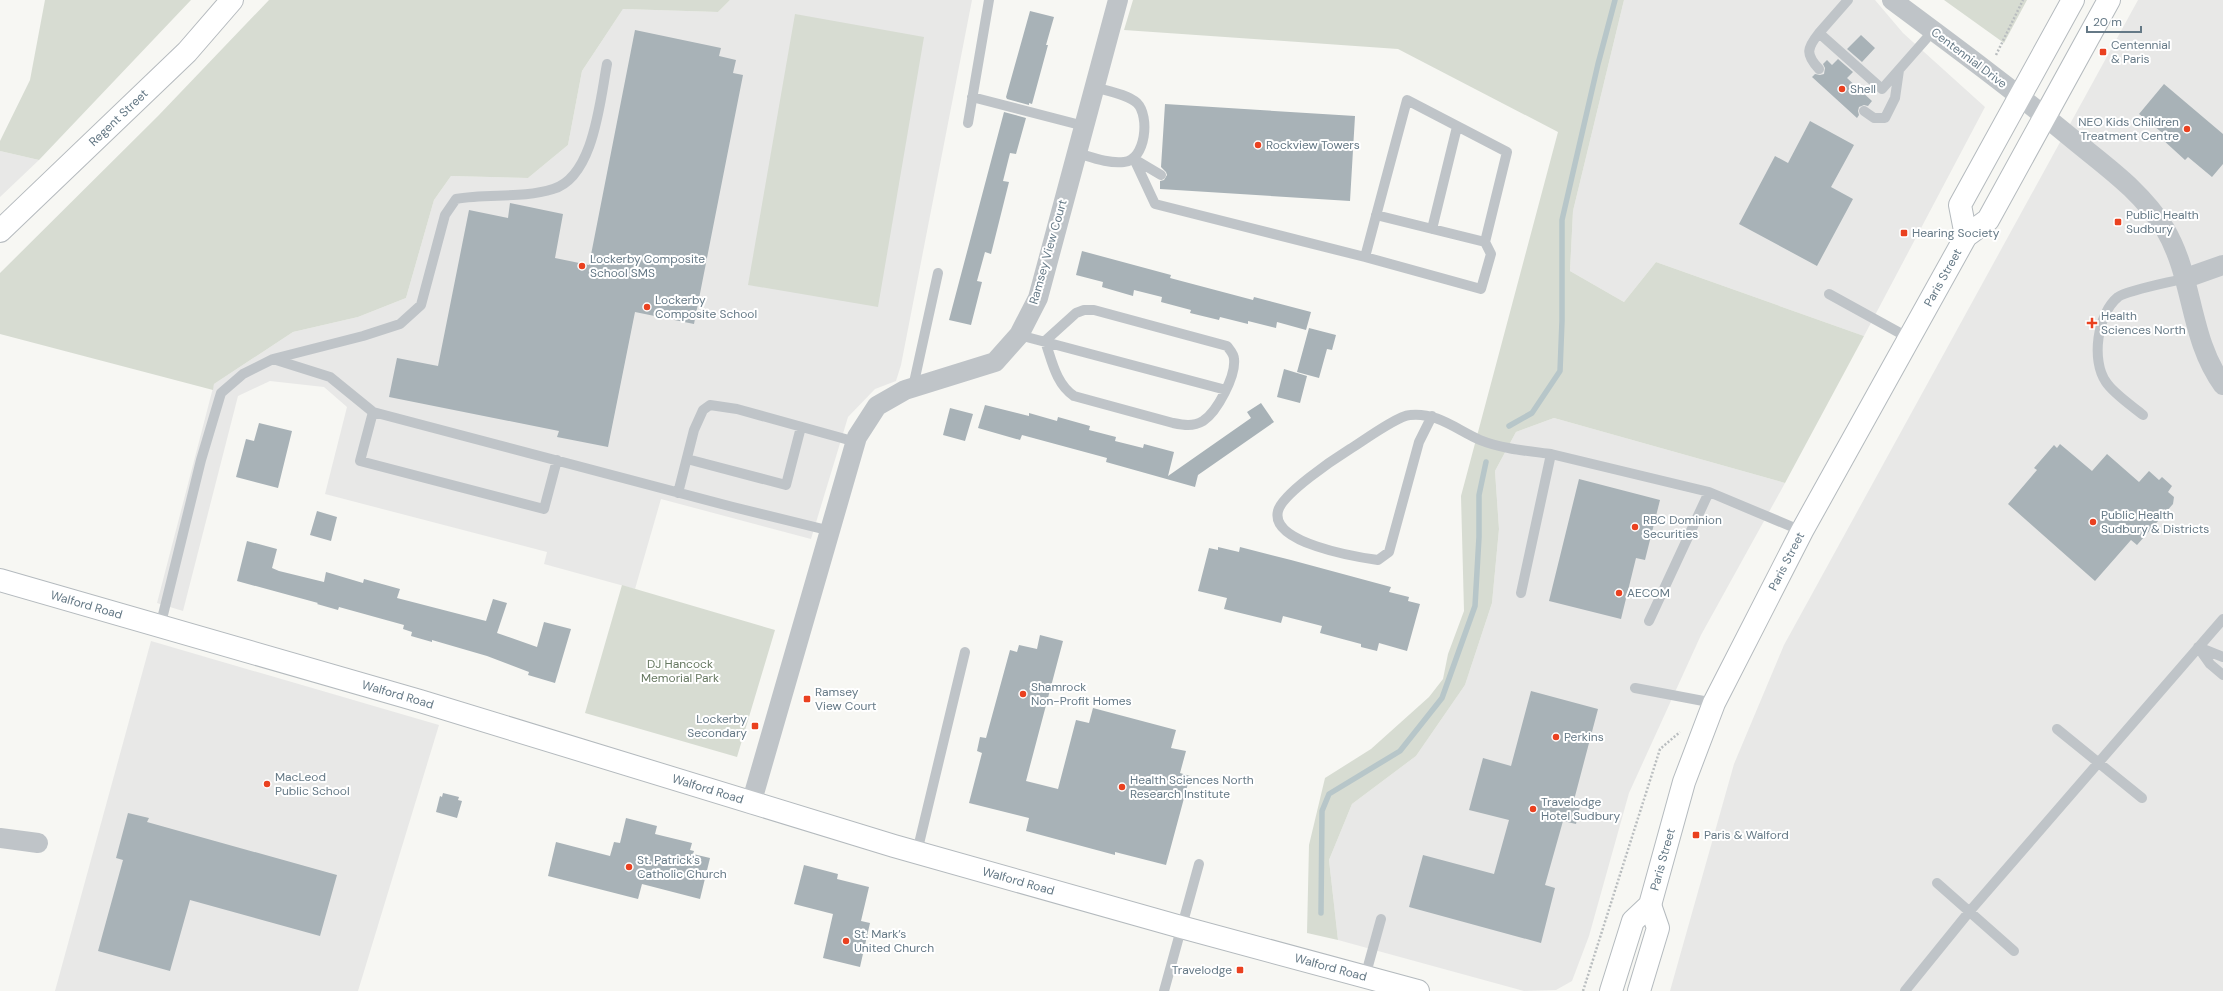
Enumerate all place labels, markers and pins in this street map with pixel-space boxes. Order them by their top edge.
place label: Centennial & Paris [2111,37,2171,67]
marker: Centennial & Paris [2098,47,2108,57]
place label: Shell [1850,81,1876,97]
marker: Shell [1837,84,1847,94]
place label: NEO Kids Children Treatment Centre [2078,114,2179,144]
marker: NEO Kids Children Treatment Centre [2182,124,2192,134]
place label: Rockview Towers [1266,137,1360,153]
marker: Rockview Towers [1253,140,1263,150]
place label: Public Health Sudbury [2126,207,2199,237]
marker: Public Health Sudbury [2113,217,2123,227]
place label: Hearing Society [1912,225,2000,241]
marker: Hearing Society [1899,228,1909,238]
place label: Lockerby Composite School SMS [590,251,705,281]
marker: Lockerby Composite School SMS [577,261,587,271]
place label: Lockerby Composite School [655,292,757,322]
marker: Lockerby Composite School [642,302,652,312]
place label: Health Sciences North [2101,308,2186,338]
marker: Health Sciences North [2086,317,2098,329]
place label: Public Health Sudbury & Districts [2101,507,2209,537]
place label: RBC Dominion Securities [1643,512,1722,542]
marker: Public Health Sudbury & Districts [2088,517,2098,527]
marker: RBC Dominion Securities [1630,522,1640,532]
place label: AECOM [1627,585,1670,601]
marker: AECOM [1614,588,1624,598]
place label: Shamrock Non-Profit Homes [1031,679,1132,709]
place label: Ramsey View Court [815,684,877,714]
marker: Shamrock Non-Profit Homes [1018,689,1028,699]
marker: Ramsey View Court [802,694,812,704]
place label: Lockerby Secondary [687,711,747,741]
marker: Lockerby Secondary [750,721,760,731]
place label: Perkins [1564,729,1604,745]
marker: Perkins [1551,732,1561,742]
place label: MacLeod Public School [275,769,350,799]
place label: Health Sciences North Research Institute [1130,772,1254,802]
marker: MacLeod Public School [262,779,272,789]
marker: Health Sciences North Research Institute [1117,782,1127,792]
place label: Travelodge Hotel Sudbury [1541,794,1620,824]
marker: Travelodge Hotel Sudbury [1528,804,1538,814]
place label: Paris & Walford [1704,827,1789,843]
marker: Paris & Walford [1691,830,1701,840]
place label: St. Patrick's Catholic Church [637,852,727,882]
marker: St. Patrick's Catholic Church [624,862,634,872]
place label: St. Mark’s United Church [854,926,934,956]
marker: St. Mark’s United Church [841,936,851,946]
place label: Travelodge [1172,962,1232,978]
marker: Travelodge [1235,965,1245,975]

